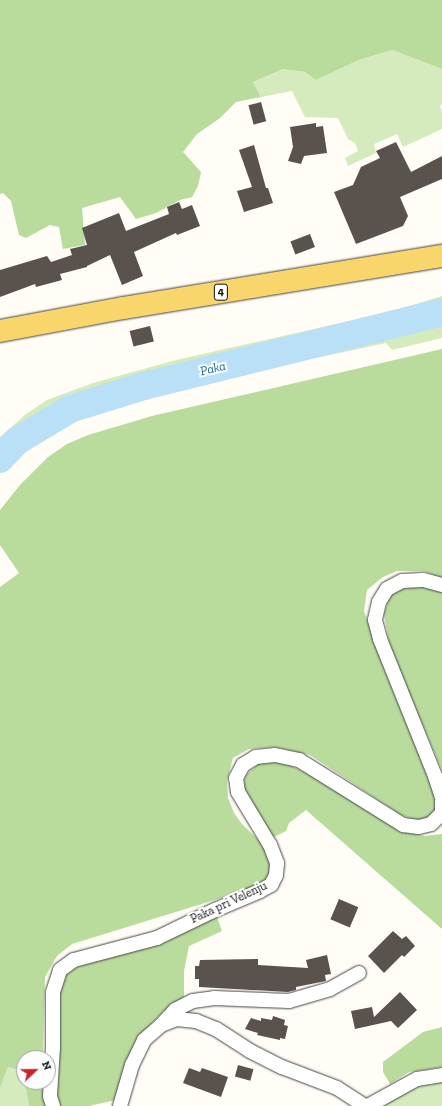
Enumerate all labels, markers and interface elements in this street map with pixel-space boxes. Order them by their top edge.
road number: 4 [213,283,229,301]
water label: Paka [199,358,227,380]
street label: Paka pri Velenju [188,879,270,927]
north arrow [16,1050,56,1090]
text: N [39,1059,54,1072]

